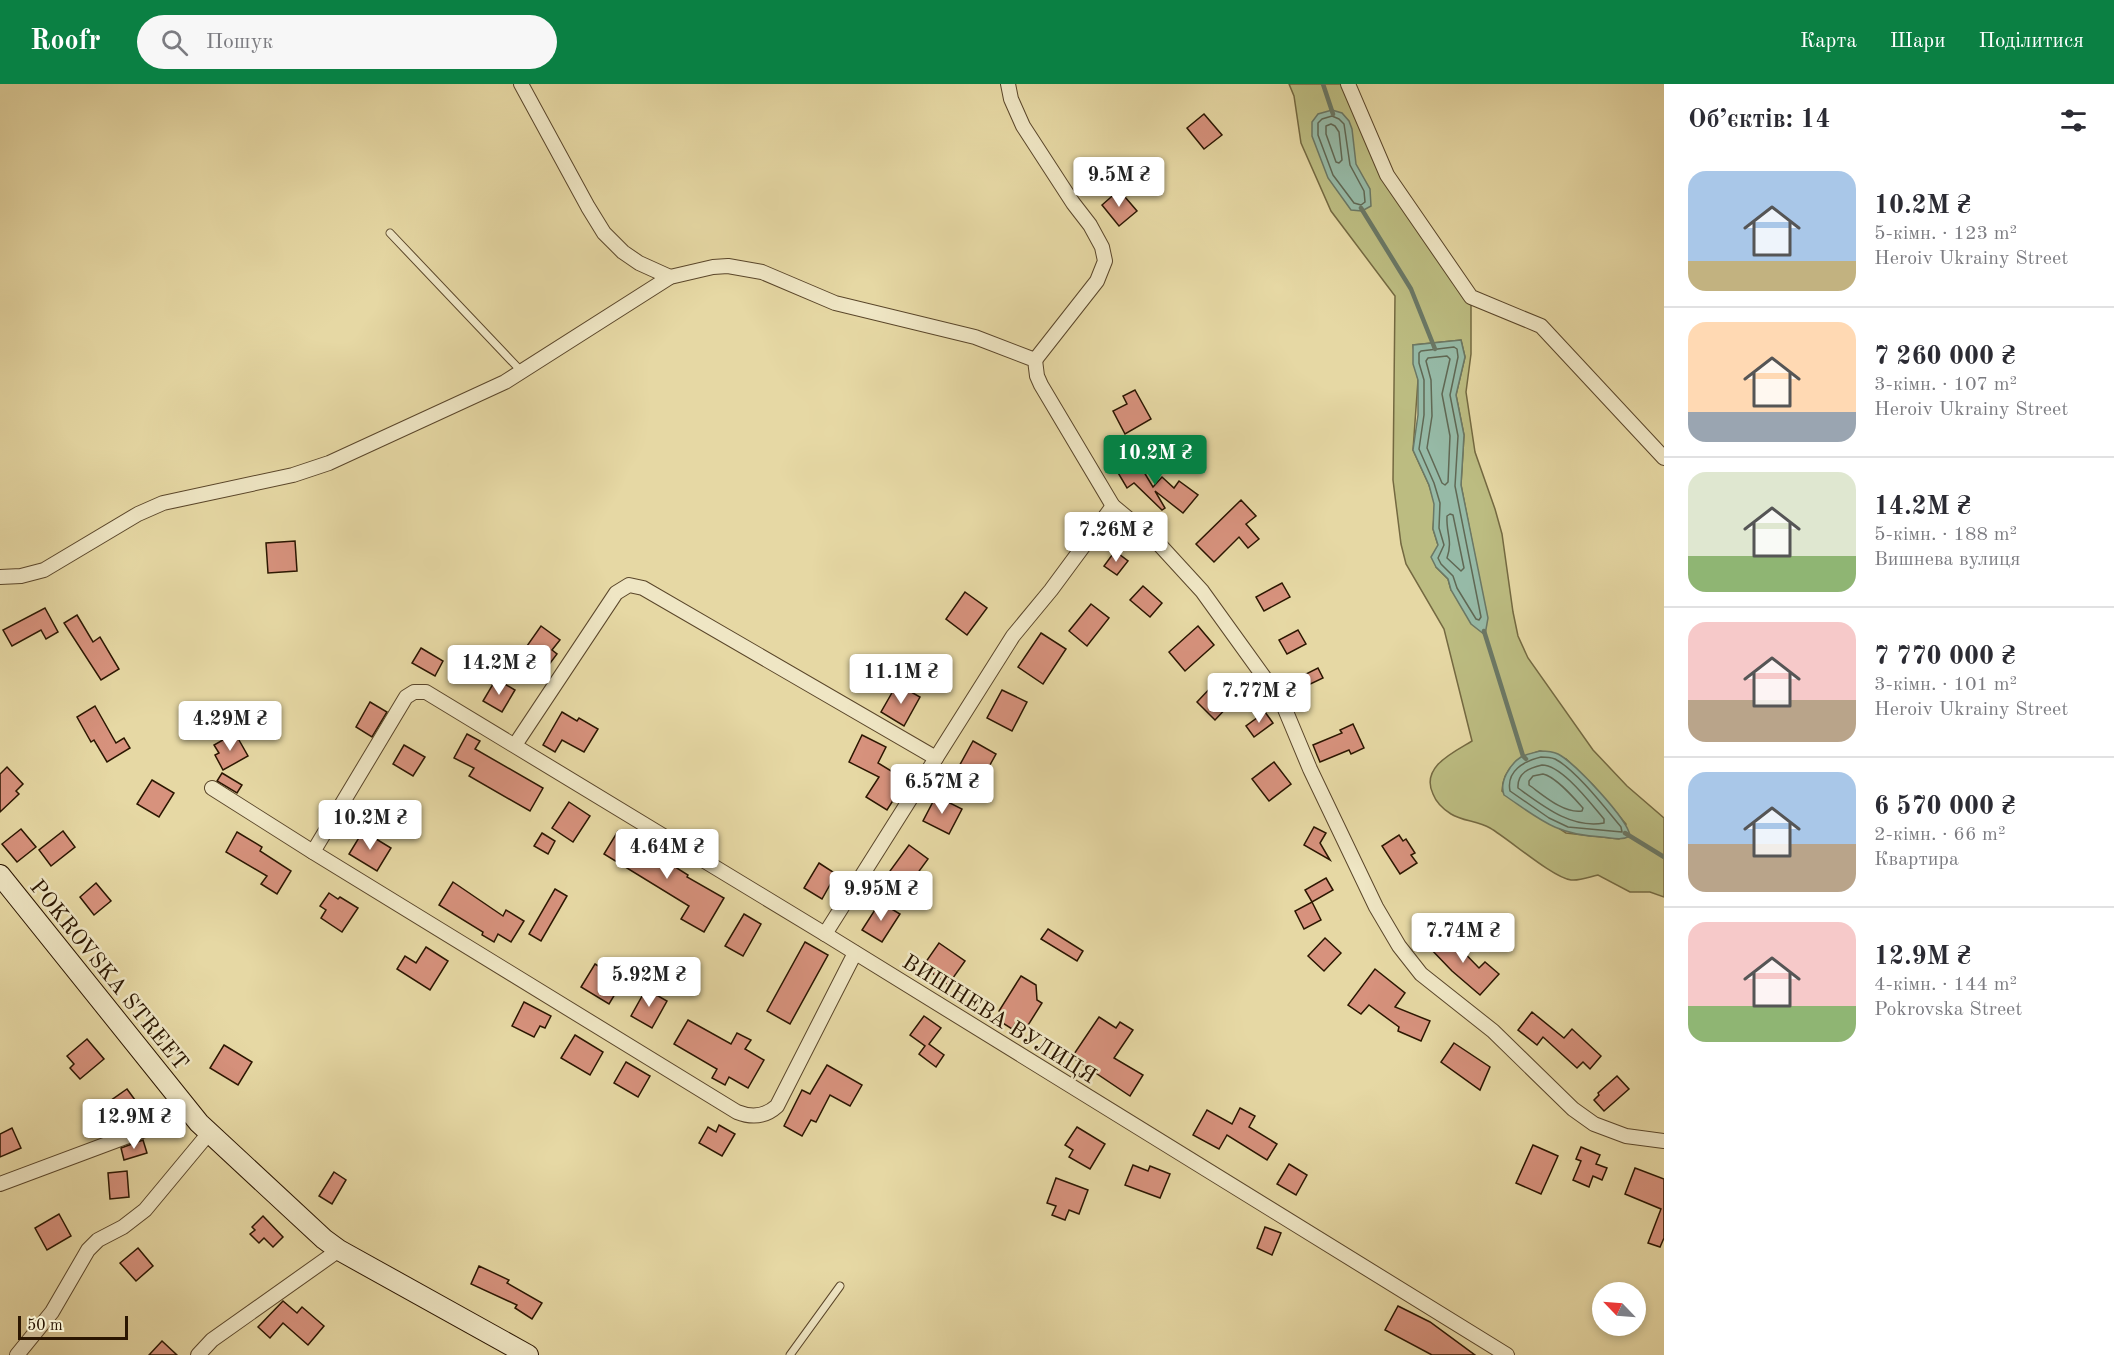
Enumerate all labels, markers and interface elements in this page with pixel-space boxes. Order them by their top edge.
search box [137,15,557,69]
icon: search [158,26,191,59]
text: Roofr [30,28,101,56]
text: Пошук [206,31,273,53]
text: Карта [1800,31,1857,52]
text: Шари [1890,31,1945,52]
text: Поділитися [1978,31,2084,52]
icon: filters [2057,104,2090,137]
text: Об’єктів: 14 [1688,107,1830,133]
pin: 9.5M ₴ [1070,157,1168,208]
text: 9.5M ₴ [1087,166,1151,186]
text: 10.2M ₴ [1874,193,1971,219]
icon: home [1736,195,1808,267]
text: 5-кімн. · 123 m² [1874,224,2017,244]
text: Heroiv Ukrainy Street [1874,249,2068,269]
text: 7 260 000 ₴ [1874,344,2016,370]
icon: home [1736,346,1808,418]
text: 3-кімн. · 107 m² [1874,375,2017,395]
text: Heroiv Ukrainy Street [1874,400,2068,420]
pin: 10.2M ₴ [1100,435,1210,486]
text: 10.2M ₴ [1118,444,1192,464]
text: 14.2M ₴ [1874,494,1971,520]
icon: home [1736,496,1808,568]
pin: 7.26M ₴ [1061,512,1171,563]
text: 7.26M ₴ [1079,521,1153,541]
text: 5-кімн. · 188 m² [1874,525,2017,545]
text: Вишнева вулиця [1874,550,2020,570]
text: 7 770 000 ₴ [1874,644,2016,670]
pin: 14.2M ₴ [444,645,554,696]
icon: home [1736,646,1808,718]
text: 14.2M ₴ [462,654,536,674]
pin: 11.1M ₴ [846,654,956,705]
text: 11.1M ₴ [864,663,938,683]
pin: 7.77M ₴ [1204,673,1314,724]
text: 3-кімн. · 101 m² [1874,675,2017,695]
text: 7.77M ₴ [1222,682,1296,702]
text: Heroiv Ukrainy Street [1874,700,2068,720]
pin: 4.29M ₴ [175,701,285,752]
text: 4.29M ₴ [193,710,267,730]
pin: 6.57M ₴ [887,764,997,815]
text: 6.57M ₴ [905,773,979,793]
text: 6 570 000 ₴ [1874,794,2016,820]
icon: home [1736,796,1808,868]
pin: 10.2M ₴ [315,800,425,851]
text: 10.2M ₴ [333,809,407,829]
text: 2-кімн. · 66 m² [1874,825,2006,845]
pin: 4.64M ₴ [612,829,722,880]
text: 4.64M ₴ [630,838,704,858]
text: Квартира [1874,850,1959,870]
pin: 9.95M ₴ [826,871,936,922]
street label: POKROVSKA STREET [25,876,192,1075]
text: 9.95M ₴ [844,880,918,900]
pin: 7.74M ₴ [1408,913,1518,964]
text: 7.74M ₴ [1426,922,1500,942]
text: 12.9M ₴ [1874,944,1971,970]
icon: home [1736,946,1808,1018]
street label: ВИШНЕВА ВУЛИЦЯ [898,951,1100,1088]
pin: 5.92M ₴ [594,957,704,1008]
text: 5.92M ₴ [612,966,686,986]
text: 4-кімн. · 144 m² [1874,975,2017,995]
text: Pokrovska Street [1874,1000,2022,1020]
pin: 12.9M ₴ [79,1099,189,1150]
text: 12.9M ₴ [97,1108,171,1128]
north arrow [1592,1282,1646,1336]
map controls [1592,1282,1646,1336]
scale bar [18,1313,128,1340]
text: 50 m [27,1318,63,1334]

